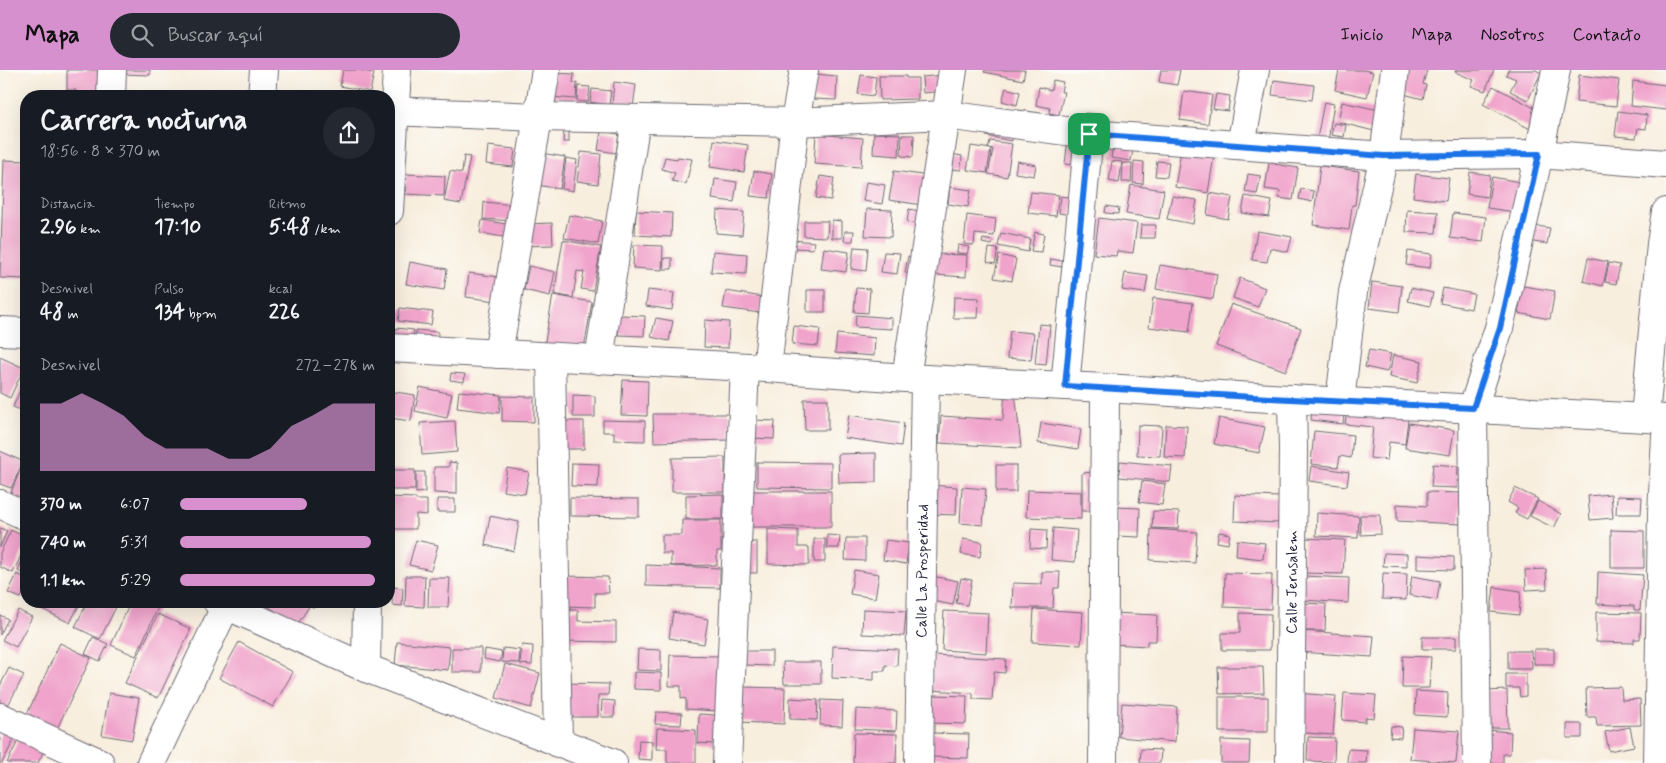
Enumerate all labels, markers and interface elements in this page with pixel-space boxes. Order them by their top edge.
search box [110,13,460,58]
text: Mapa [25,20,80,51]
icon: search [128,21,156,49]
text: Buscar aquí [168,23,263,48]
text: Inicio [1341,23,1383,47]
text: Mapa [1411,23,1452,47]
text: Nosotros [1480,23,1545,47]
text: Contacto [1573,23,1641,47]
text: Carrera nocturna [40,103,248,140]
button: share [323,107,375,159]
pin [1068,113,1110,155]
icon: arrive [1075,120,1103,148]
text: 18:56 · 8 × 370 m [40,141,160,162]
text: Distancia [40,195,95,213]
text: Tiempo [154,195,195,213]
text: Ritmo [269,195,306,213]
text: 2.96 [40,213,77,241]
text: 17:10 [154,213,201,241]
text: 5:48 [269,213,311,241]
text: km [77,220,101,238]
text: /km [311,220,341,238]
text: Desnivel [40,280,93,298]
text: Pulso [154,280,184,298]
text: kcal [269,280,292,298]
text: 48 [40,298,64,326]
text: 134 [154,298,185,326]
text: 226 [269,298,300,326]
text: m [64,305,79,323]
text: bpm [185,305,217,323]
text: Desnivel [40,355,100,376]
text: 272–278 m [296,355,375,376]
text: 370 m [40,494,82,515]
text: 6:07 [120,494,149,515]
street label: Calle La Prosperidad [912,504,934,638]
street label: Calle Jerusalem [1282,530,1303,634]
text: 740 m [40,532,86,553]
text: 5:31 [120,532,148,553]
text: 1.1 km [40,570,85,591]
text: 5:29 [120,570,151,591]

